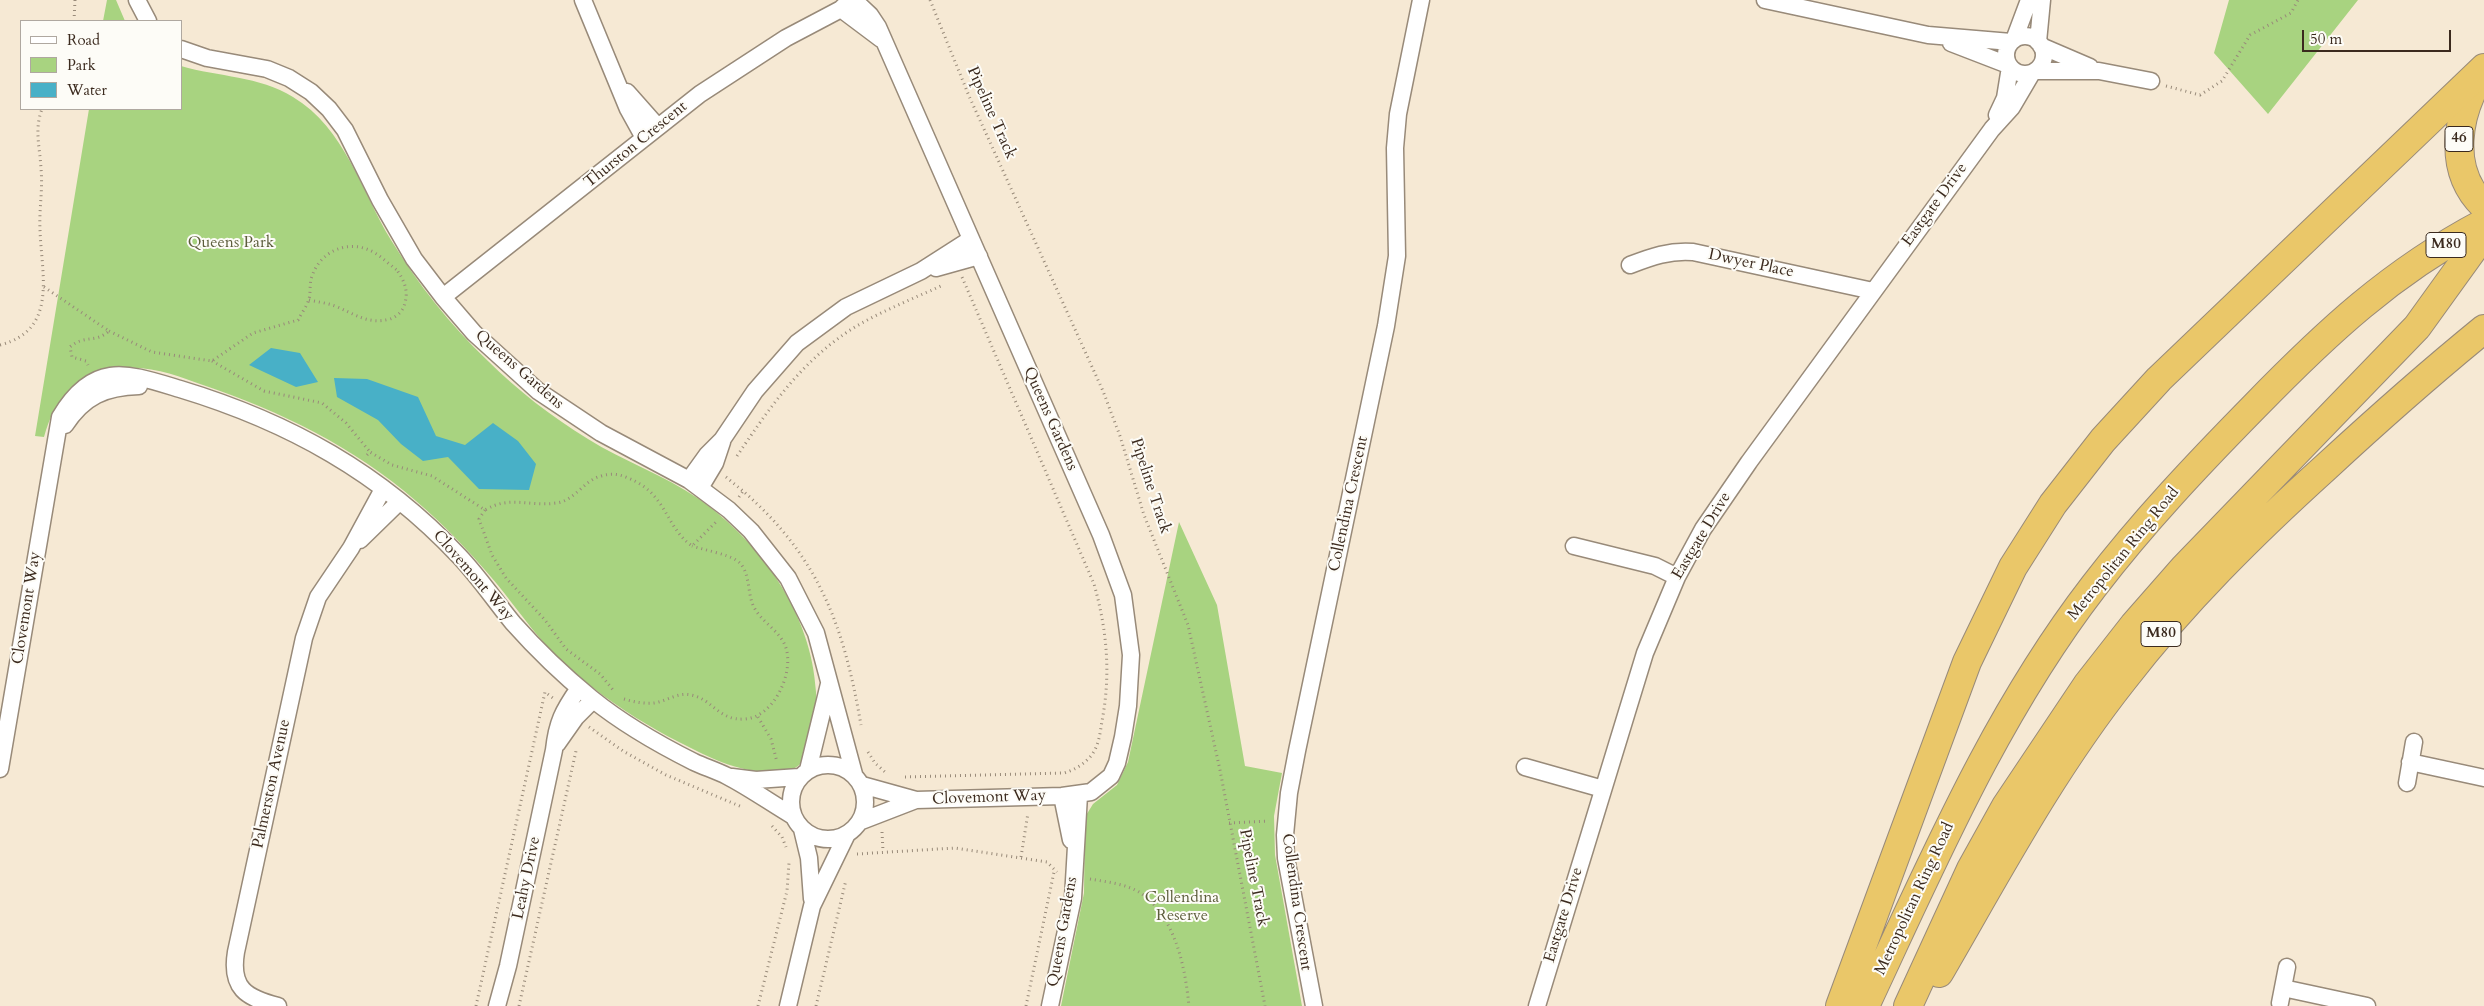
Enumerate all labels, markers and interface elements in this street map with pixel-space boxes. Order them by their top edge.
legend [20,20,182,110]
scale bar [2304,20,2453,52]
text: 50 m [2310,29,2342,49]
text: Road [67,30,100,50]
text: Park [67,55,96,75]
street label: Pipeline Track [962,64,1020,162]
text: Water [67,80,107,100]
street label: Thurston Crescent [581,98,691,192]
road number: 46 [2445,126,2473,152]
street label: Eastgate Drive [1898,160,1972,250]
road number: M80 [2426,232,2466,258]
park label: Queens Park [188,233,274,253]
street label: Dwyer Place [1707,246,1795,282]
street label: Queens Gardens [471,326,567,414]
street label: Queens Gardens [1019,364,1081,474]
street label: Collendina Crescent [1325,434,1373,574]
street label: Pipeline Track [1126,436,1174,536]
street label: Metropolitan Ring Road [2064,483,2184,625]
street label: Eastgate Drive [1668,489,1736,583]
street label: Clovemont Way [428,527,518,625]
street label: Clovemont Way [9,550,45,666]
road number: M80 [2141,622,2181,646]
street label: Palmerston Avenue [249,718,295,850]
street label: Clovemont Way [932,786,1046,810]
street label: Metropolitan Ring Road [1871,820,1959,978]
street label: Pipeline Track [1234,827,1272,929]
street label: Collendina Crescent [1277,832,1315,972]
street label: Leahy Drive [509,835,545,921]
street label: Eastgate Drive [1540,865,1588,965]
street label: Queens Gardens [1044,875,1082,989]
park label: Collendina Reserve [1145,888,1219,926]

